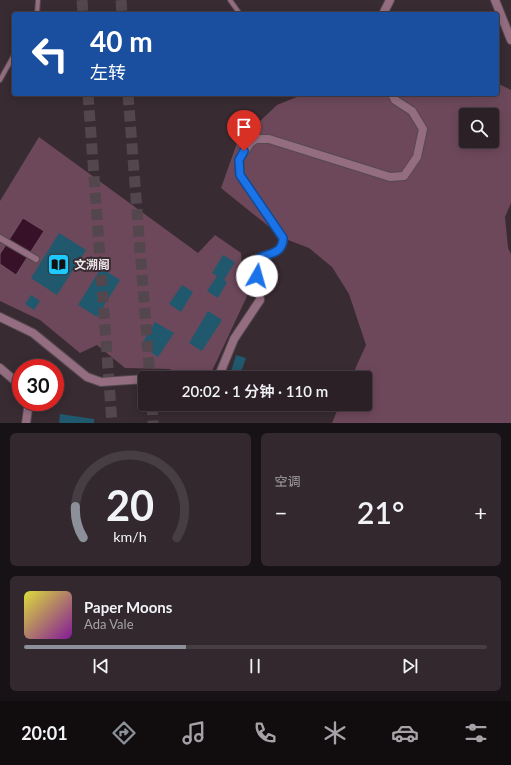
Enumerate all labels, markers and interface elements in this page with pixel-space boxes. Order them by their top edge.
text: 40 m [90,24,153,58]
icon: left [24,28,76,80]
text: 左转 [90,61,126,83]
map controls [459,108,499,148]
button: search [459,108,499,148]
pin [227,110,261,151]
icon: arrive [233,116,255,138]
library icon: 文溯阁 [45,251,71,277]
position arrow [236,255,278,297]
place label: 文溯阁 [74,257,110,272]
speed limit sign: 30 [12,359,64,411]
text: 20:02 · 1 分钟 · 110 m [182,382,328,400]
text: 空调 [275,473,301,489]
text: 20 [106,479,154,529]
text: 21° [357,494,404,530]
text: − [275,499,287,526]
text: + [474,499,487,526]
text: km/h [114,527,147,544]
text: Paper Moons [84,598,172,616]
text: Ada Vale [84,616,134,632]
icon: previous [90,655,112,677]
icon: pause [244,655,266,677]
icon: next [399,655,421,677]
icon: directions [110,719,138,747]
icon: music [180,719,208,747]
icon: phone [251,719,279,747]
icon: climate [321,719,349,747]
icon: car [391,719,419,747]
icon: filters [462,719,490,747]
text: 20:01 [21,722,68,744]

